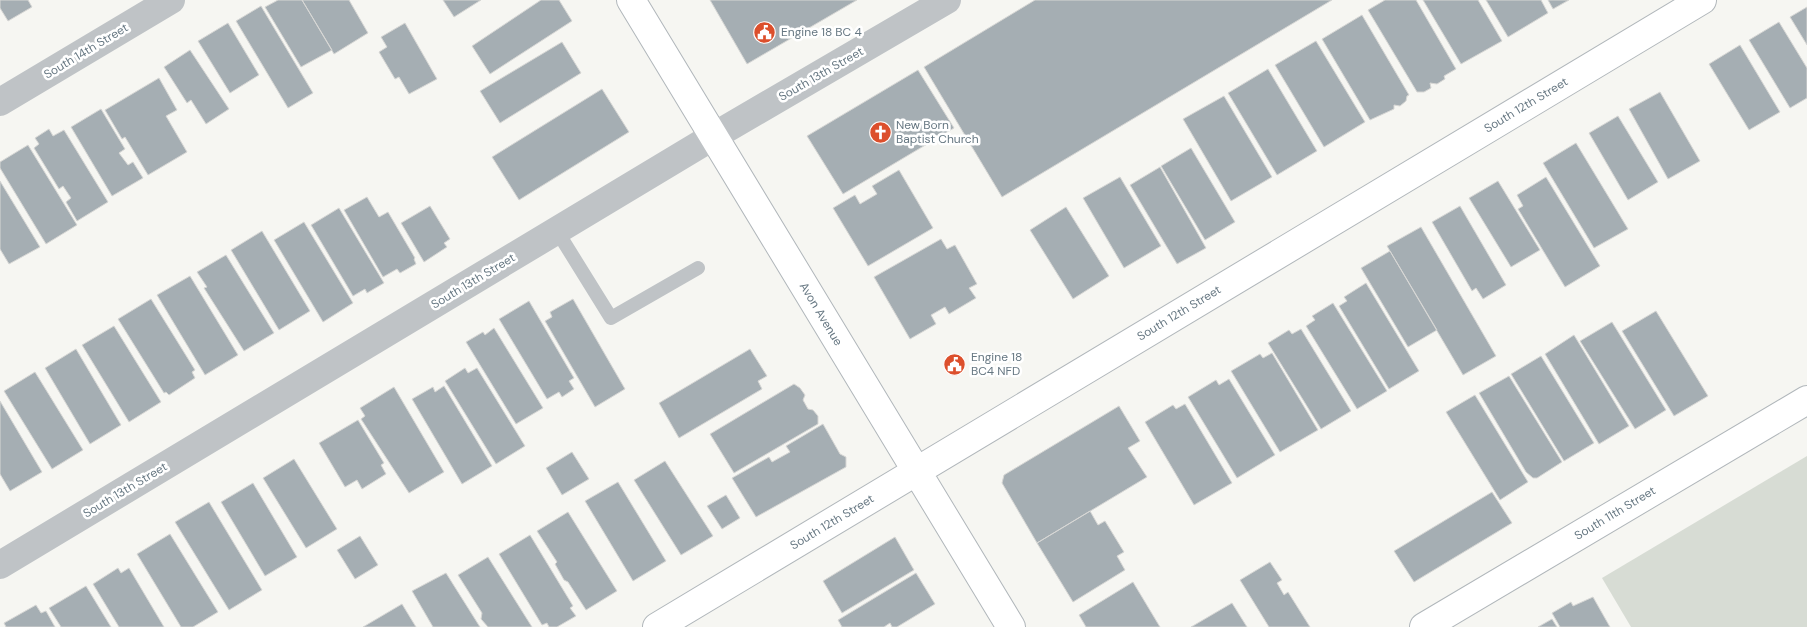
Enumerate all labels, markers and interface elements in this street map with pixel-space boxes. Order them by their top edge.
street label: South 14th Street [41,19,131,82]
public building icon: Engine 18 BC 4 [753,20,777,44]
place label: Engine 18 BC 4 [781,24,862,40]
street label: South 13th Street [776,43,867,105]
street label: South 12th Street [1481,73,1571,136]
place label: New Born Baptist Church [896,117,979,147]
church icon: New Born Baptist Church [868,120,892,144]
street label: South 13th Street [428,249,518,312]
street label: Avon Avenue [796,279,846,349]
street label: South 12th Street [1134,281,1224,344]
place label: Engine 18 BC4 NFD [971,349,1022,379]
public building icon: Engine 18 BC4 NFD [943,352,967,376]
street label: South 13th Street [80,458,170,521]
street label: South 11th Street [1571,482,1659,544]
street label: South 12th Street [787,490,877,553]

